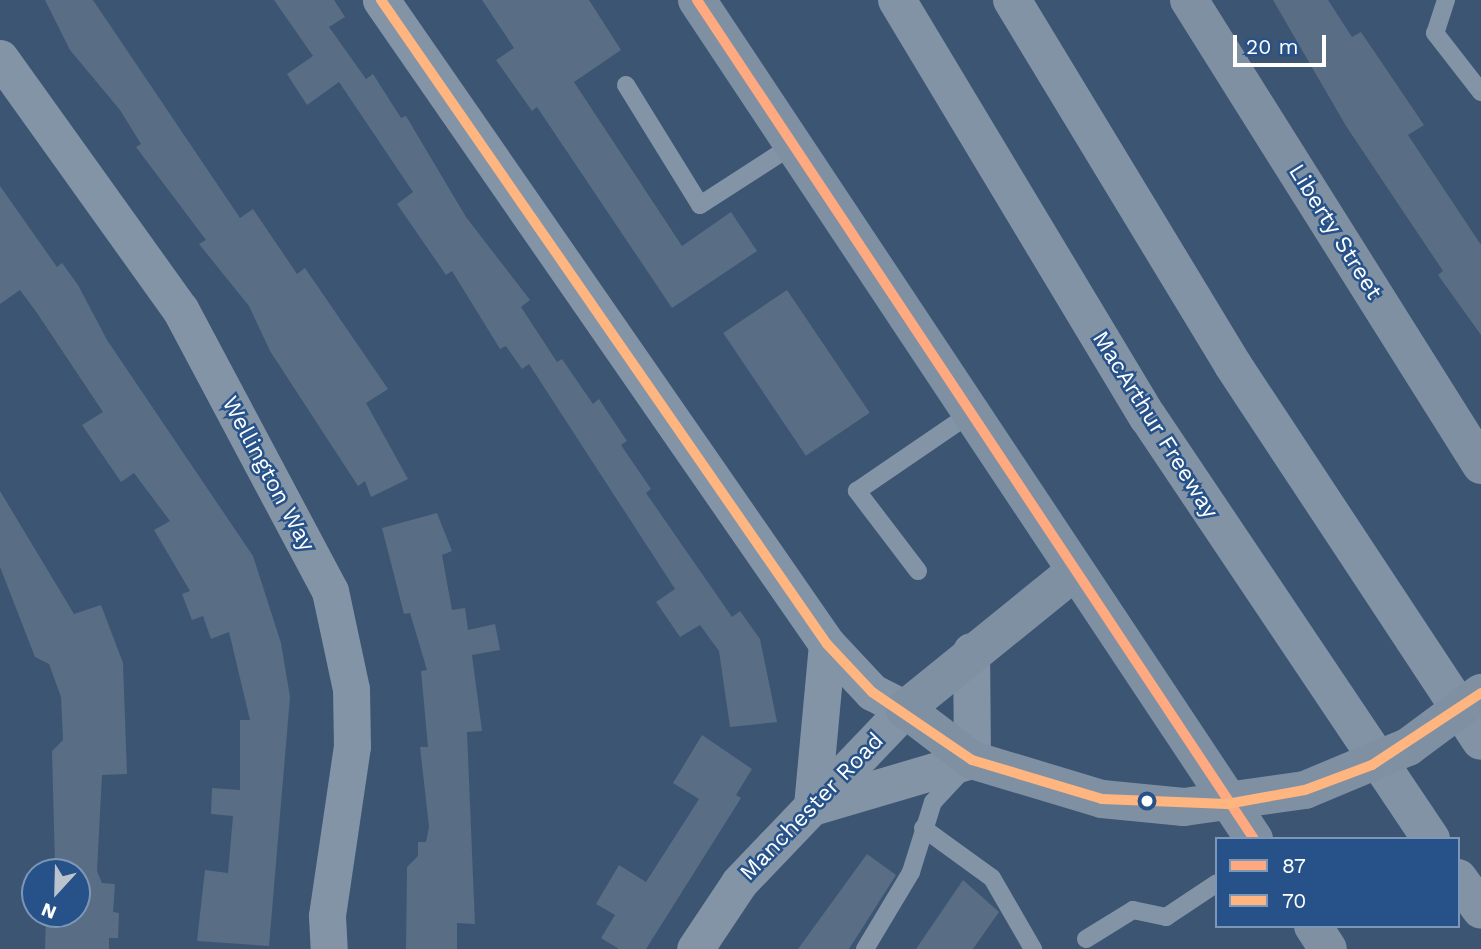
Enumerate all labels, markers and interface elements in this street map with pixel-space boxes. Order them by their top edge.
scale bar [1236,21,1329,65]
text: 20 m [1246,34,1298,59]
street label: Liberty Street [1282,159,1388,305]
street label: MacArthur Freeway [1086,326,1224,524]
street label: Wellington Way [215,392,321,556]
street label: Manchester Road [734,727,890,887]
unlabelled marker [1140,794,1154,808]
legend [1215,837,1460,928]
text: 87 [1282,853,1306,878]
north arrow [21,858,91,928]
text: 70 [1282,888,1306,913]
text: N [38,898,60,924]

